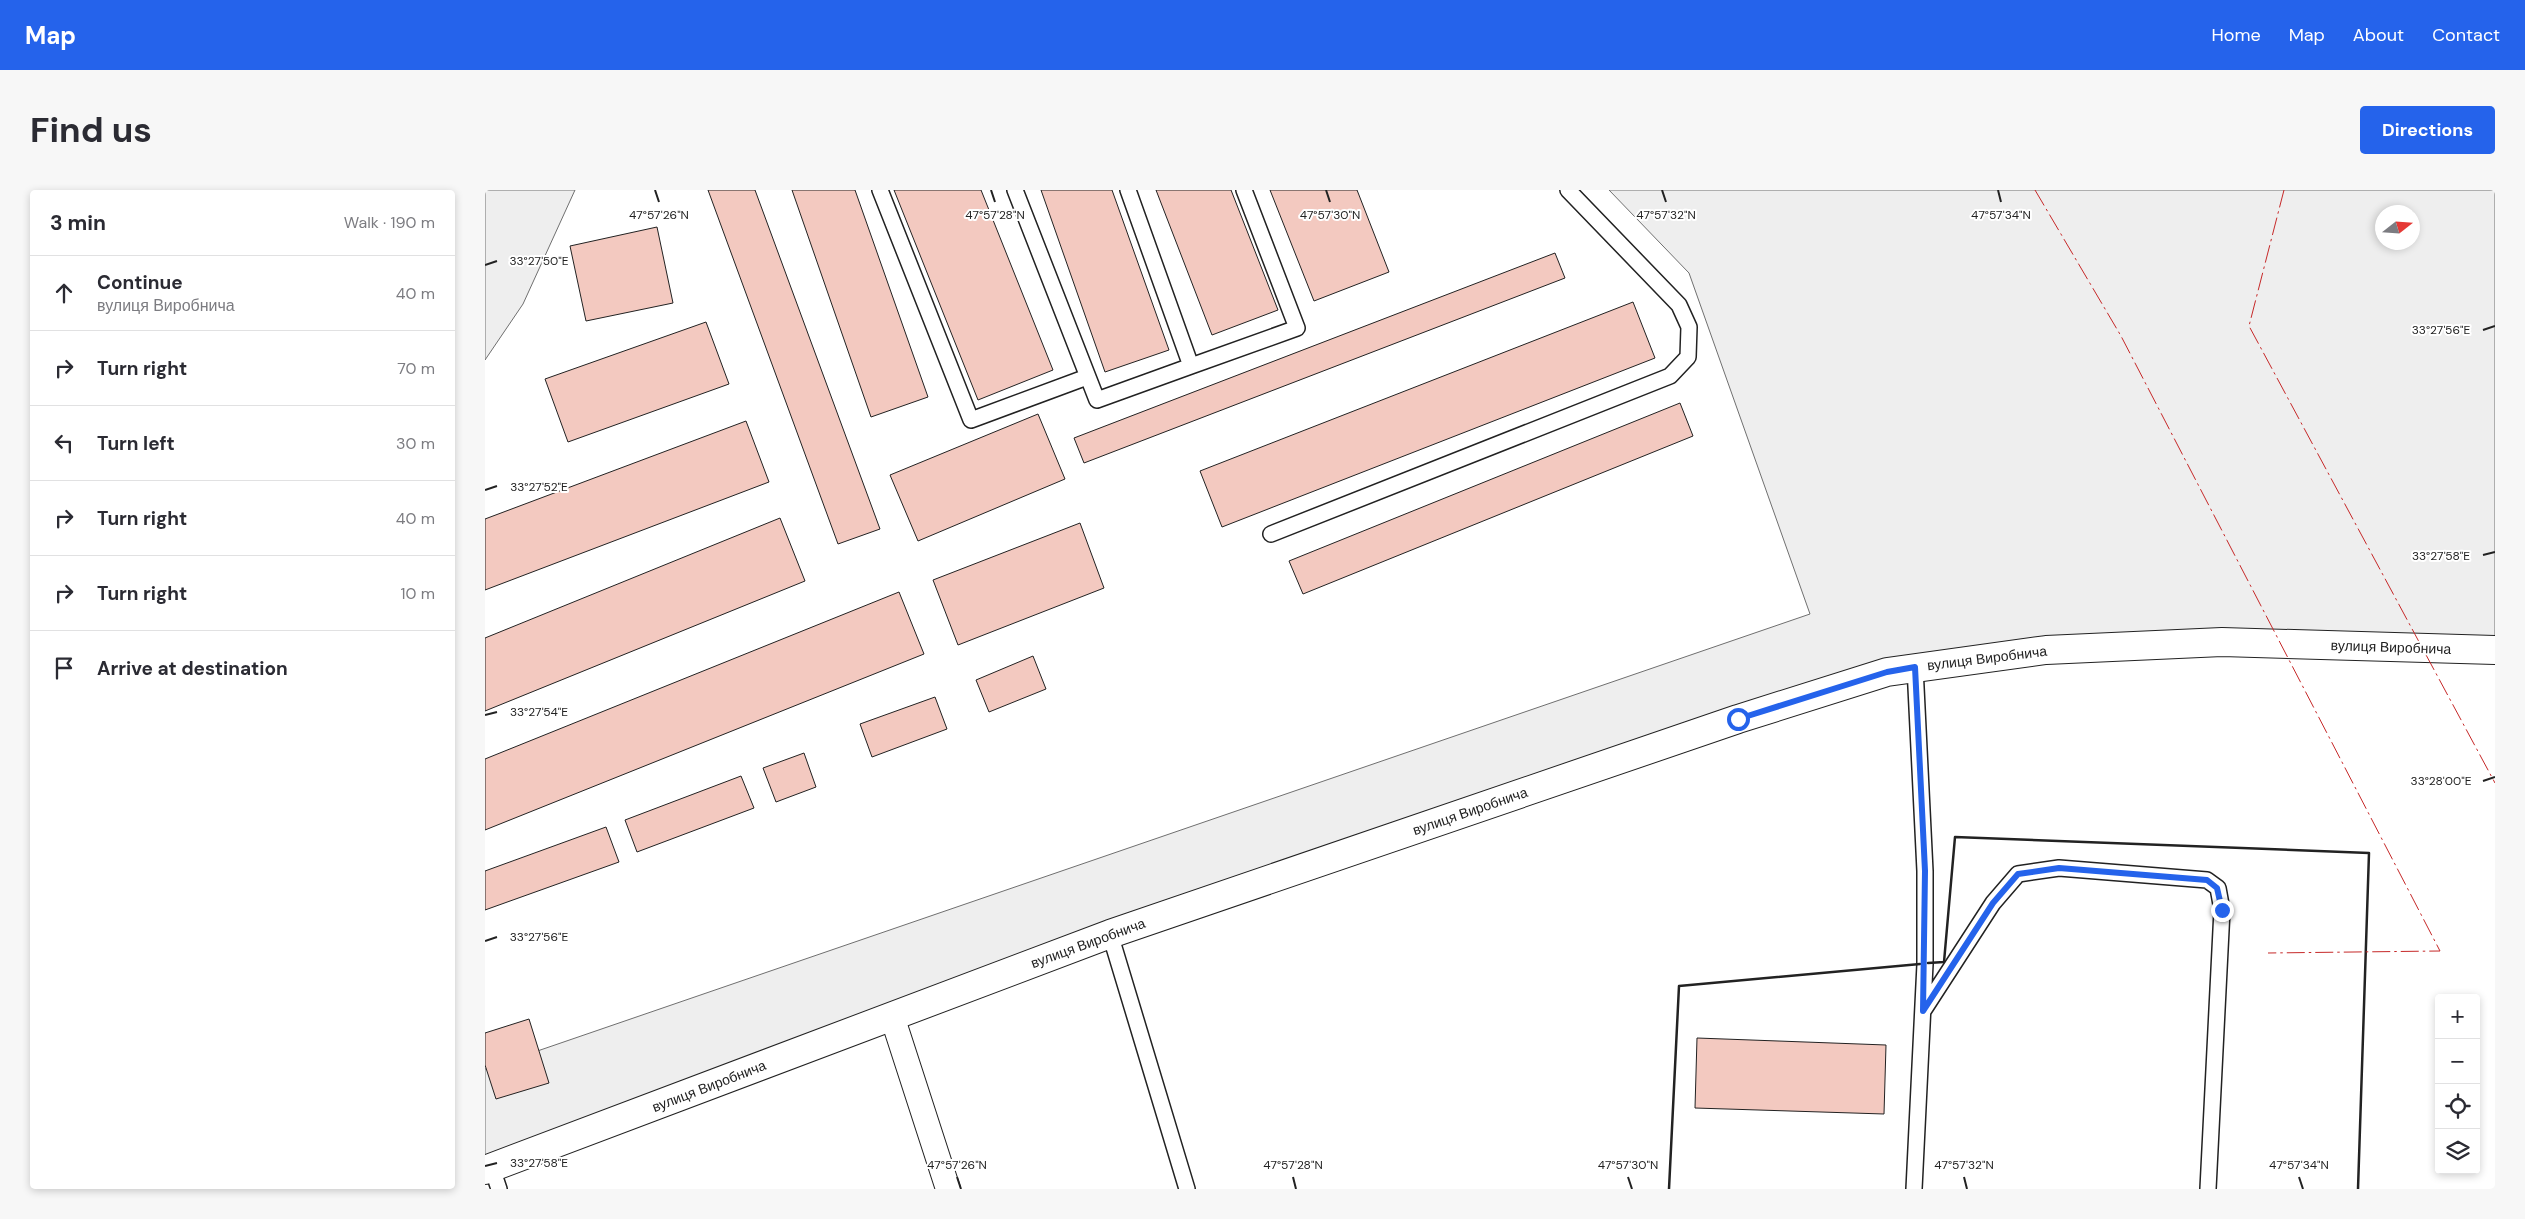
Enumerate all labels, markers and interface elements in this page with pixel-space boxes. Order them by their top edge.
text: Map [25,20,76,51]
text: Home [2211,23,2261,47]
text: Map [2289,23,2325,47]
text: About [2353,23,2404,47]
text: Contact [2432,23,2500,47]
button: Directions [2360,106,2495,154]
text: Find us [30,107,152,153]
north arrow [2375,205,2420,250]
text: 47°57'26"N [629,207,689,223]
text: 47°57'28"N [965,207,1025,223]
text: 47°57'30"N [1300,207,1360,223]
text: 47°57'32"N [1636,207,1696,223]
text: 47°57'34"N [1971,207,2031,223]
text: 3 min [50,209,106,237]
text: Walk · 190 m [344,212,435,233]
text: 33°27'50"E [509,253,569,269]
text: Continue [97,270,183,295]
icon: ahead [50,279,78,307]
text: 40 m [396,283,435,304]
text: вулиця Виробнича [97,295,235,316]
text: 33°27'56"E [2412,322,2470,338]
icon: right [50,354,78,382]
text: Turn right [97,356,187,381]
text: 70 m [397,358,435,379]
icon: left [50,429,78,457]
text: Turn left [97,431,175,456]
text: 30 m [396,433,435,454]
text: 33°27'52"E [510,479,568,495]
icon: right [50,504,78,532]
text: Turn right [97,506,187,531]
text: 40 m [396,508,435,529]
text: 33°27'58"E [2412,548,2470,564]
icon: right [50,579,78,607]
text: Turn right [97,581,187,606]
text: 10 m [401,583,435,604]
street label: вулиця Виробнича [2330,636,2452,658]
street label: вулиця Виробнича [1926,642,2048,674]
icon: arrive [50,654,78,682]
text: Arrive at destination [97,656,288,681]
text: 33°27'54"E [510,704,568,720]
route start [1727,708,1750,731]
text: 33°28'00"E [2411,773,2472,789]
street label: вулиця Виробнича [1410,783,1530,839]
route end [2211,899,2234,922]
street label: вулиця Виробнича [1028,914,1148,972]
text: 33°27'56"E [510,929,568,945]
map controls [2435,994,2480,1174]
button: + [2435,994,2480,1039]
button: − [2435,1039,2480,1084]
street label: вулиця Виробнича [650,1056,769,1116]
button: locate [2435,1084,2480,1129]
button: layers [2435,1129,2480,1174]
text: 33°27'58"E [510,1155,568,1171]
text: 47°57'26"N [927,1157,987,1173]
text: 47°57'28"N [1263,1157,1323,1173]
text: 47°57'30"N [1598,1157,1658,1173]
text: 47°57'32"N [1934,1157,1994,1173]
text: 47°57'34"N [2269,1157,2329,1173]

